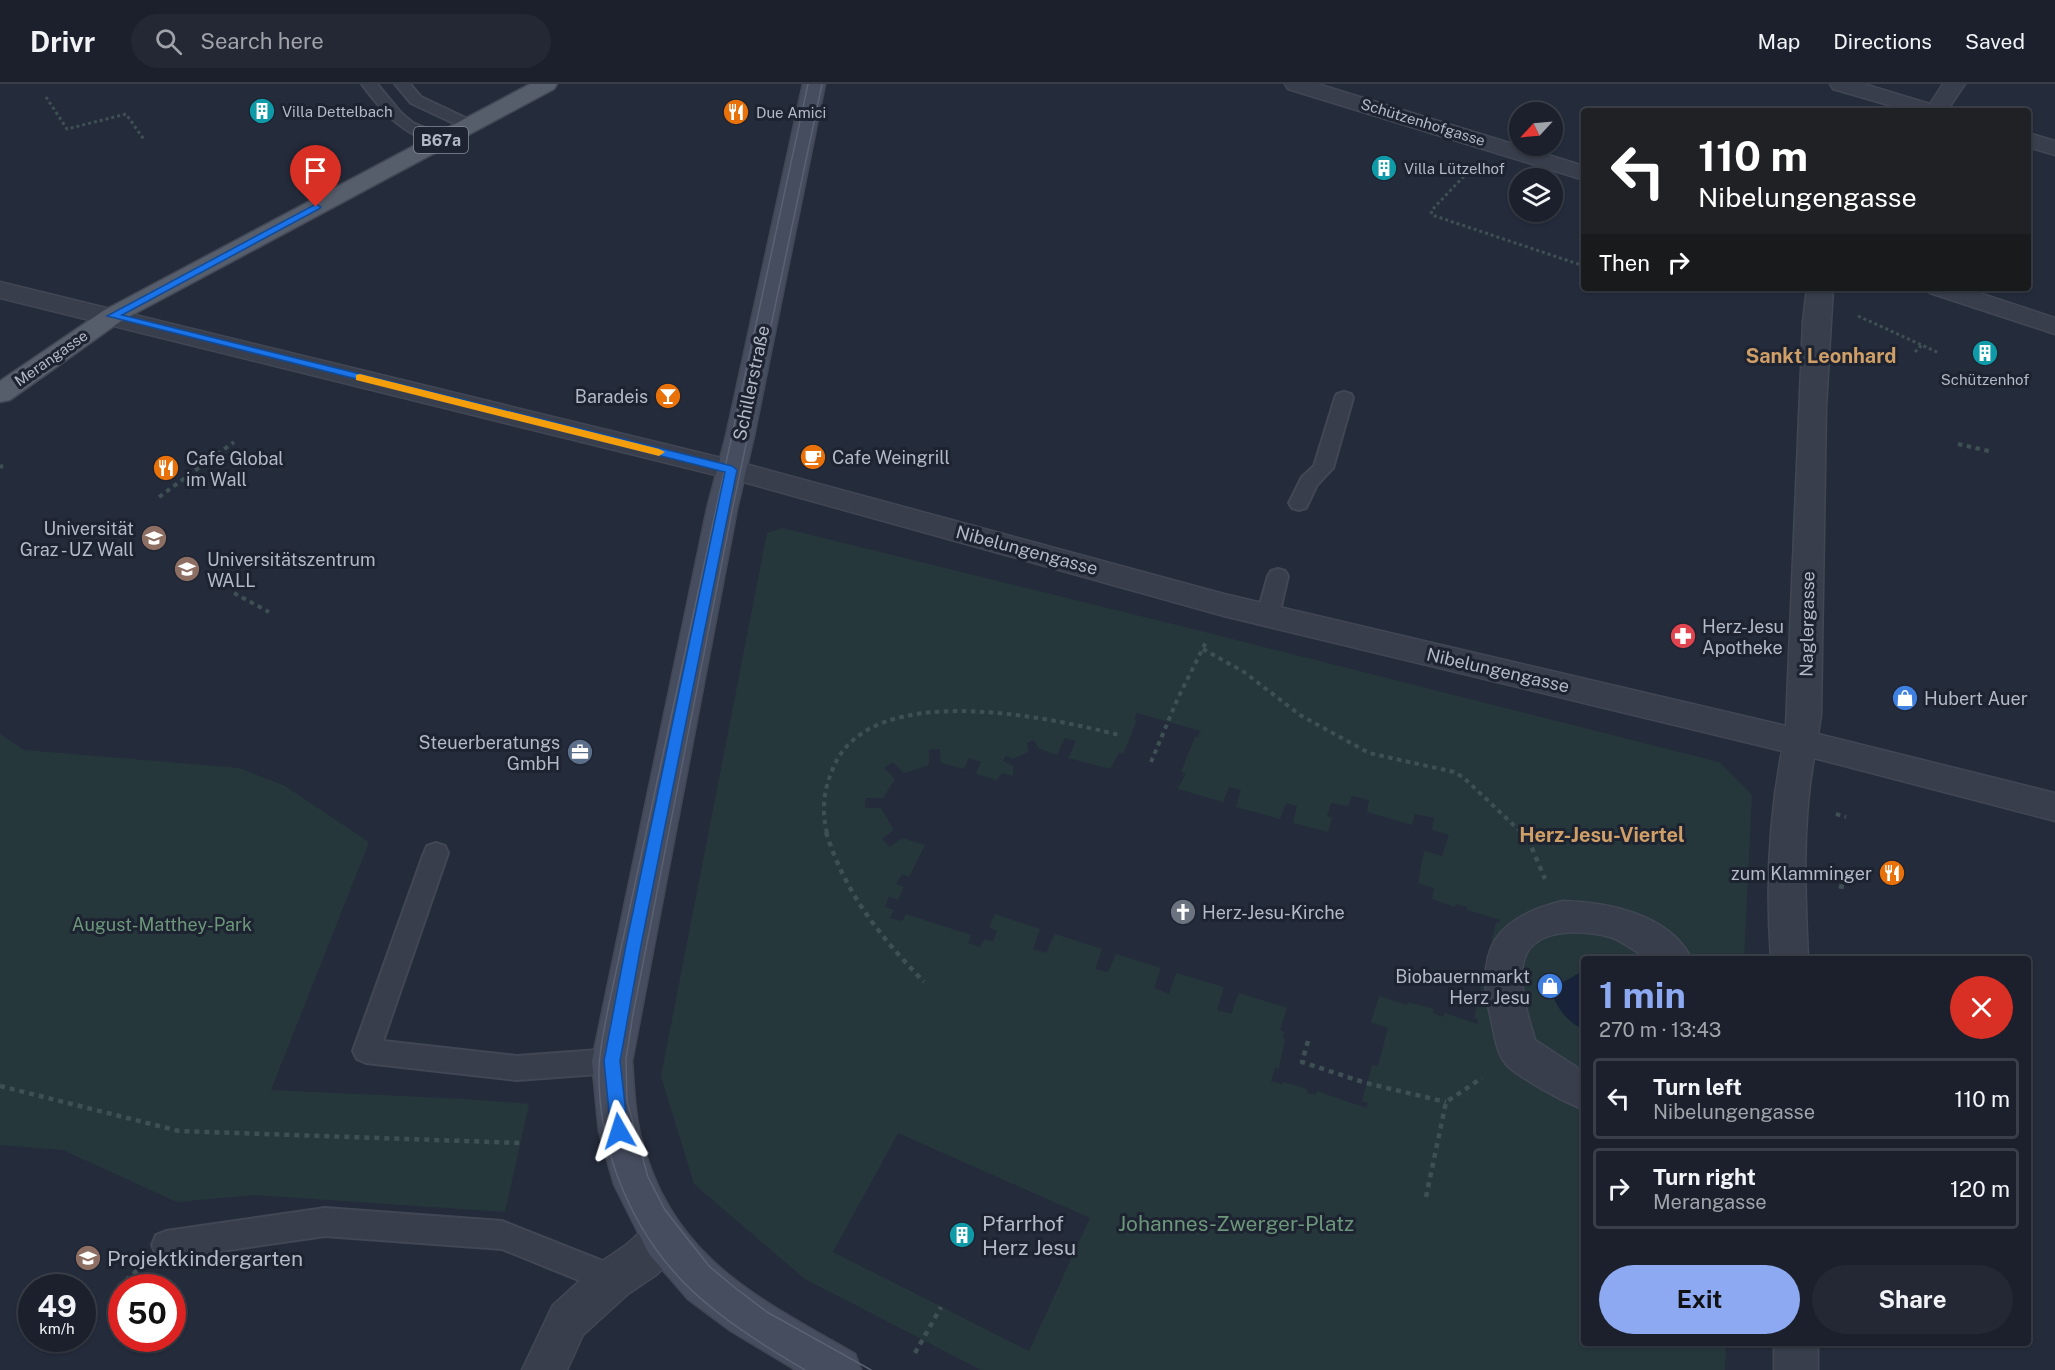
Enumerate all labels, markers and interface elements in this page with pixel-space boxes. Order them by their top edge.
search box [131,14,551,68]
text: Drivr [30,25,95,58]
icon: search [152,25,185,58]
text: Search here [200,28,324,54]
text: Map [1758,29,1800,54]
text: Directions [1833,29,1932,54]
text: Saved [1965,29,2025,54]
street label: Schützenhofgasse [1359,95,1487,149]
building icon: Villa Dettelbach [247,96,277,126]
restaurant icon: Due Amici [721,97,751,127]
north arrow [1509,102,1563,156]
map controls [1509,102,1563,222]
place label: Villa Dettelbach [282,103,393,120]
place label: Due Amici [756,104,826,121]
road number: B67a [414,127,468,153]
text: 110 m [1698,131,1808,180]
icon: left [1599,132,1677,210]
pin [290,145,341,207]
building icon: Villa Lützelhof [1369,153,1399,183]
icon: arrive [299,154,332,187]
place label: Villa Lützelhof [1404,160,1505,177]
button: layers [1509,168,1563,222]
text: Nibelungengasse [1698,181,1917,213]
icon: right [1662,246,1695,279]
text: Then [1599,250,1650,276]
street label: Schillerstraße [729,323,773,443]
street label: Merangasse [11,327,91,389]
building icon: Schützenhof [1970,338,2000,368]
district label: Sankt Leonhard [1745,344,1897,368]
place label: Schützenhof [1941,371,2029,388]
bar icon: Baradeis [653,381,683,411]
place label: Baradeis [575,386,648,407]
cafe icon: Cafe Weingrill [798,442,828,472]
place label: Cafe Weingrill [832,447,950,468]
place label: Cafe Global im Wall [186,448,284,490]
restaurant icon: Cafe Global im Wall [151,453,181,483]
place label: Universität Graz - UZ Wall [20,518,134,560]
street label: Nibelungengasse [954,521,1100,579]
school or university icon: Universität Graz - UZ Wall [139,523,169,553]
place label: Universitätszentrum WALL [207,549,376,591]
school or university icon: Universitätszentrum WALL [172,554,202,584]
street label: Naglergasse [1796,571,1818,677]
place label: Herz-Jesu Apotheke [1702,616,1784,658]
pharmacy icon: Herz-Jesu Apotheke [1668,621,1698,651]
street label: Nibelungengasse [1425,643,1571,697]
shop icon: Hubert Auer [1890,683,1920,713]
place label: Hubert Auer [1924,688,2028,709]
place label: Steuerberatungs GmbH [419,732,560,774]
office icon: Steuerberatungs GmbH [565,737,595,767]
district label: Herz-Jesu-Viertel [1519,823,1685,847]
restaurant icon: zum Klamminger [1877,858,1907,888]
place label: zum Klamminger [1731,863,1872,884]
church icon: Herz-Jesu-Kirche [1168,897,1198,927]
place label: Herz-Jesu-Kirche [1202,902,1345,923]
park label: August-Matthey-Park [72,914,252,935]
place label: Biobauernmarkt Herz Jesu [1395,966,1530,1008]
shop icon: Biobauernmarkt Herz Jesu [1535,971,1565,1001]
text: 1 min [1599,974,1686,1016]
button: close [1950,976,2013,1039]
text: 270 m · 13:43 [1599,1018,1721,1042]
text: Turn left [1653,1074,1742,1100]
icon: left [1602,1082,1635,1115]
text: 110 m [1954,1086,2010,1112]
position arrow [587,1099,651,1163]
text: Nibelungengasse [1653,1100,1815,1124]
text: Turn right [1653,1164,1756,1190]
icon: right [1602,1172,1635,1205]
text: 120 m [1950,1176,2010,1202]
text: Merangasse [1653,1190,1767,1214]
place label: Pfarrhof Herz Jesu [982,1211,1076,1260]
park label: Johannes-Zwerger-Platz [1118,1211,1354,1236]
building icon: Pfarrhof Herz Jesu [947,1220,977,1250]
school or university icon: Projektkindergarten [73,1243,103,1273]
place label: Projektkindergarten [107,1246,303,1271]
button: Exit [1599,1265,1800,1334]
button: Share [1812,1265,2013,1334]
speed limit sign: 50 [108,1274,186,1352]
text: 49 [37,1288,77,1324]
text: km/h [39,1320,75,1337]

